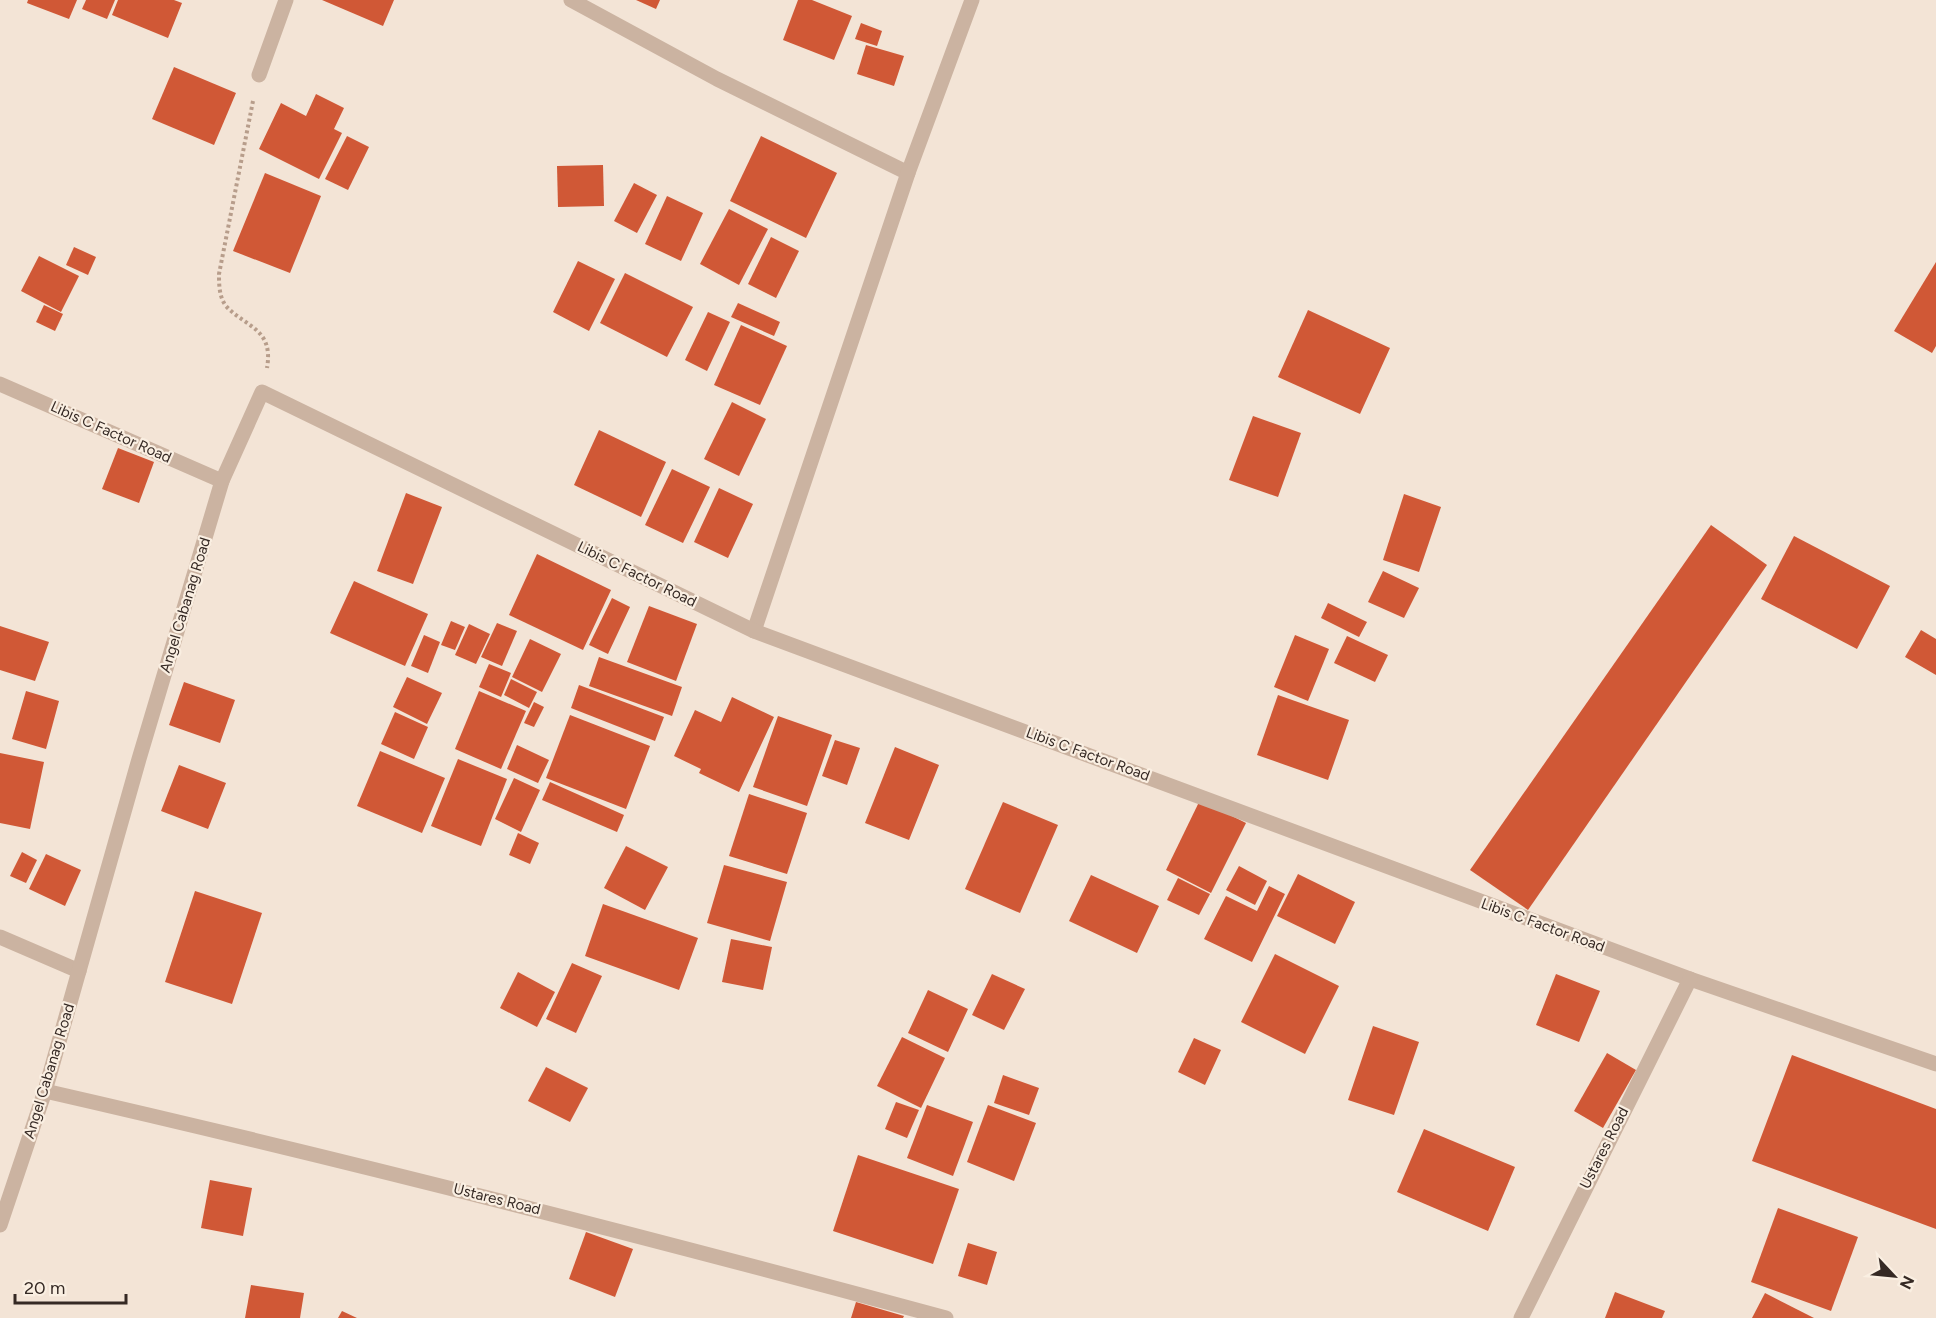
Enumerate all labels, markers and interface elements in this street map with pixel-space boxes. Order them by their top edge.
street label: Libis C Factor Road [48,397,174,467]
street label: Angel Cabanag Road [156,535,214,675]
street label: Libis C Factor Road [575,537,699,611]
street label: Libis C Factor Road [1024,723,1152,785]
street label: Libis C Factor Road [1479,894,1607,956]
street label: Angel Cabanag Road [20,1001,78,1141]
street label: Ustares Road [1576,1104,1632,1192]
street label: Ustares Road [451,1179,543,1219]
north arrow [1864,1246,1924,1306]
scale bar [15,1267,126,1305]
text: N [1896,1273,1918,1292]
text: 20 m [24,1277,65,1299]

